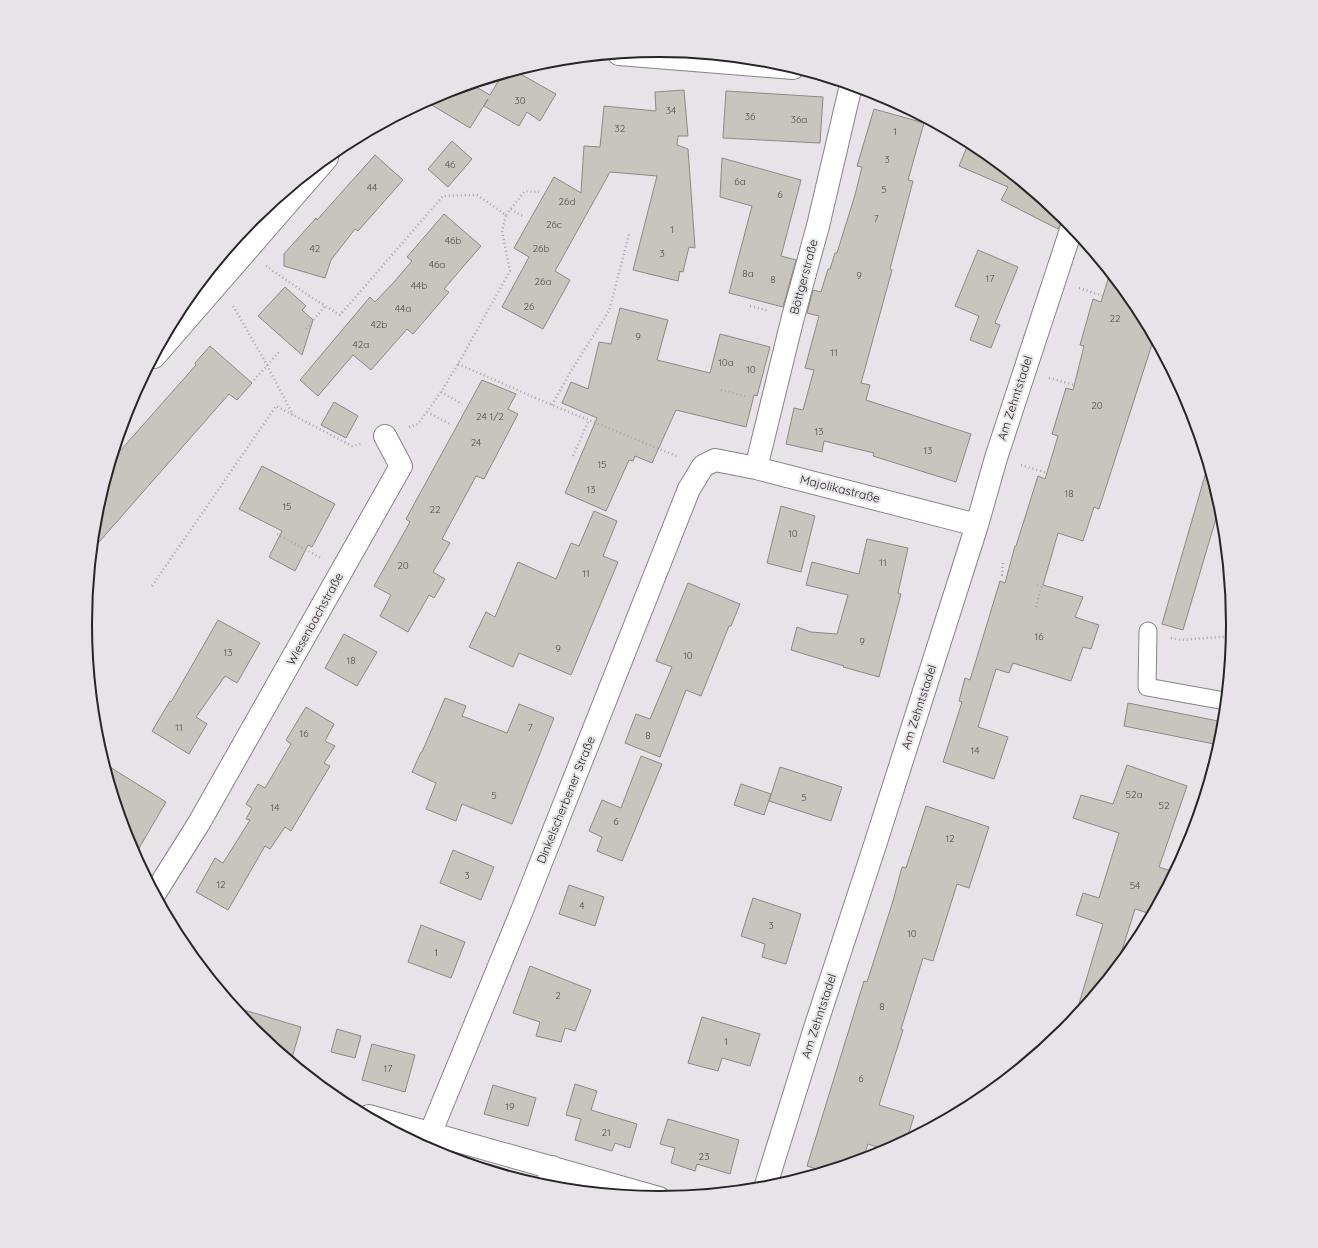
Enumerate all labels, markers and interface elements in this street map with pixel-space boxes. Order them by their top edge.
house number: 30 [514,94,526,107]
house number: 34 [666,104,676,117]
house number: 36 [745,110,756,123]
house number: 36a [791,113,807,126]
house number: 32 [615,122,626,135]
house number: 1 [893,125,897,138]
house number: 3 [884,153,890,166]
house number: 46 [445,158,456,171]
house number: 6a [734,175,746,188]
house number: 44 [367,181,377,194]
house number: 5 [881,183,887,196]
house number: 6 [777,188,783,201]
house number: 26d [559,195,575,208]
house number: 7 [873,212,879,225]
house number: 26c [546,218,562,231]
house number: 1 [670,223,674,236]
house number: 46b [445,234,461,247]
street label: Böttgerstraße [786,237,821,316]
house number: 42 [310,242,321,255]
house number: 26b [533,242,549,255]
house number: 3 [659,247,665,260]
house number: 46a [429,258,445,271]
house number: 8a [742,267,754,280]
house number: 9 [856,269,862,282]
house number: 17 [986,272,994,285]
house number: 8 [770,273,776,286]
house number: 26a [535,275,551,288]
house number: 44b [411,279,427,292]
house number: 26 [524,300,535,313]
house number: 44a [395,302,411,315]
house number: 22 [1109,312,1121,325]
house number: 42b [371,318,387,331]
house number: 9 [635,330,641,343]
house number: 42a [353,338,369,351]
house number: 11 [830,346,838,359]
street label: Am Zehntstadel [994,354,1035,442]
house number: 10a [718,356,734,369]
house number: 10 [746,363,756,376]
house number: 20 [1091,399,1103,412]
house number: 24 1/2 [476,410,504,423]
house number: 13 [815,425,823,438]
house number: 24 [471,436,481,449]
house number: 13 [924,444,932,457]
house number: 15 [597,458,607,471]
street label: Majolikastraße [798,471,882,506]
house number: 13 [587,483,595,496]
house number: 18 [1064,487,1074,500]
house number: 15 [282,500,292,513]
house number: 22 [429,503,441,516]
house number: 10 [788,527,798,540]
house number: 11 [879,556,887,569]
house number: 20 [397,559,409,572]
house number: 11 [582,567,590,580]
street label: Wiesenbachstraße [283,570,346,668]
house number: 16 [1034,630,1044,643]
house number: 9 [859,635,865,648]
house number: 9 [555,642,561,655]
house number: 13 [224,646,232,659]
house number: 10 [683,649,693,662]
house number: 18 [346,654,356,667]
street label: Am Zehntstadel [898,663,939,751]
house number: 11 [175,721,183,734]
house number: 7 [527,721,533,734]
house number: 16 [299,727,309,740]
house number: 8 [645,729,651,742]
street label: Dinkelscherbener Straße [533,734,598,866]
house number: 14 [971,744,979,757]
house number: 52a [1125,788,1143,801]
house number: 5 [491,789,497,802]
house number: 5 [801,791,807,804]
house number: 52 [1159,799,1170,812]
house number: 14 [271,801,279,814]
house number: 6 [613,815,619,828]
house number: 12 [945,832,955,845]
house number: 3 [464,869,470,882]
house number: 12 [216,878,226,891]
house number: 54 [1130,879,1140,892]
house number: 4 [579,899,585,912]
house number: 3 [768,919,774,932]
house number: 10 [907,927,917,940]
house number: 1 [434,946,438,959]
street label: Am Zehntstadel [798,972,839,1060]
house number: 2 [555,989,561,1002]
house number: 8 [879,1000,885,1013]
house number: 1 [724,1035,728,1048]
house number: 17 [384,1062,392,1075]
house number: 6 [858,1072,864,1085]
house number: 19 [505,1100,515,1113]
house number: 21 [601,1126,611,1139]
house number: 23 [699,1150,709,1163]

